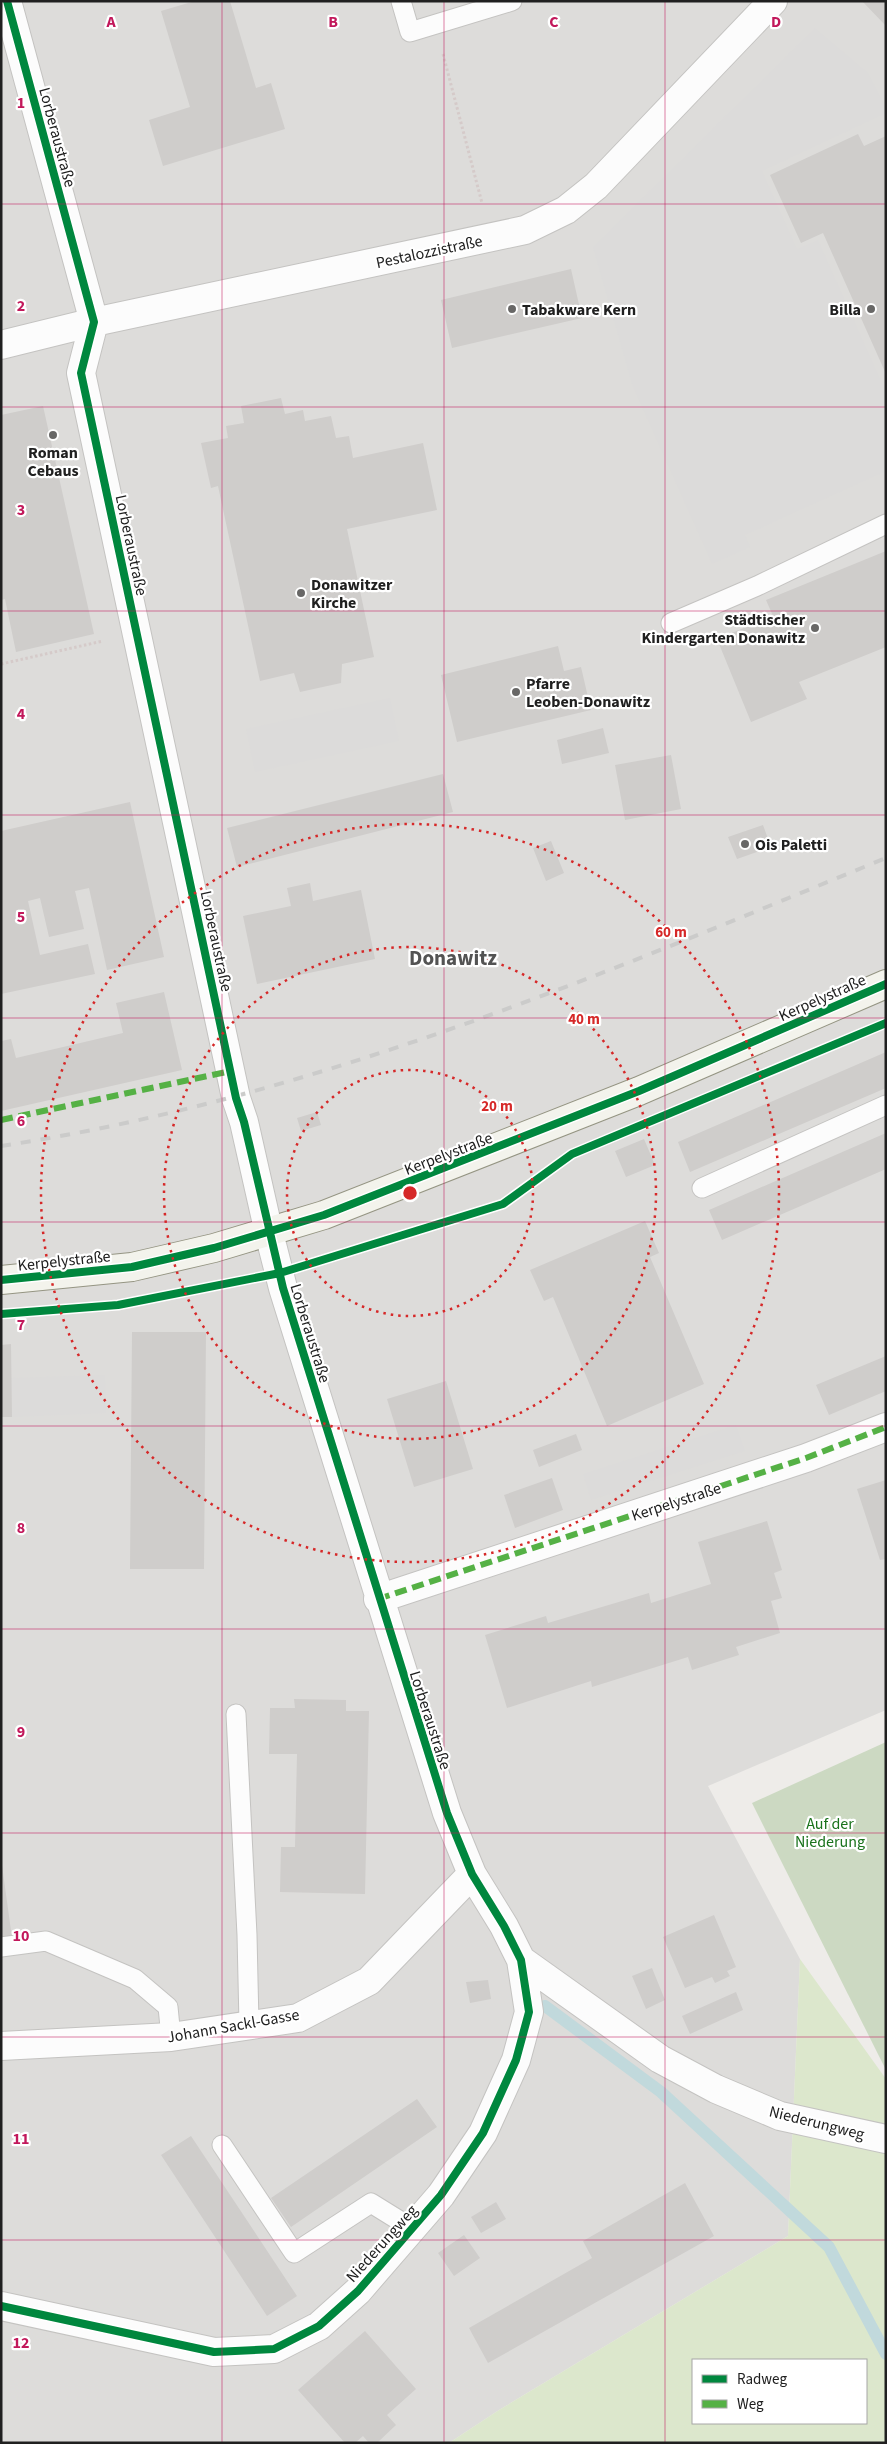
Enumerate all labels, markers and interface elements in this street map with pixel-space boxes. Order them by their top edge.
text: A [105,11,116,33]
text: B [328,11,338,33]
text: C [549,11,559,33]
text: D [771,11,781,33]
street label: Lorberaustraße [33,85,81,190]
text: 1 [17,92,25,114]
street label: Pestalozzistraße [374,230,485,274]
text: 2 [17,295,25,317]
place label: Tabakware Kern [522,299,636,321]
place label: Billa [829,299,861,321]
marker: Tabakware Kern [506,303,518,315]
marker: Billa [865,303,877,315]
marker: Roman Cebaus [47,429,59,441]
place label: Roman Cebaus [27,442,79,482]
street label: Lorberaustraße [110,493,152,598]
text: 3 [17,499,25,521]
place label: Donawitzer Kirche [311,574,393,614]
marker: Donawitzer Kirche [295,587,307,599]
place label: Städtischer Kindergarten Donawitz [641,609,806,649]
marker: Städtischer Kindergarten Donawitz [809,622,821,634]
place label: Pfarre Leoben-Donawitz [526,673,650,713]
marker: Pfarre Leoben-Donawitz [510,686,522,698]
text: 4 [17,703,26,725]
place label: Ois Paletti [755,834,827,856]
marker: Ois Paletti [739,838,751,850]
street label: Lorberaustraße [195,889,237,994]
text: 5 [17,906,25,928]
text: 60 m [655,922,687,943]
district label: Donawitz [409,943,497,973]
street label: Kerpelystraße [775,969,870,1027]
text: 40 m [568,1009,600,1030]
text: 20 m [481,1096,513,1117]
text: 6 [17,1110,25,1132]
street label: Kerpelystraße [401,1127,496,1181]
centre of rings [401,1184,419,1202]
street label: Kerpelystraße [17,1245,112,1277]
street label: Lorberaustraße [285,1281,336,1386]
text: 7 [17,1314,25,1336]
street label: Kerpelystraße [629,1477,724,1527]
text: 8 [17,1517,25,1539]
street label: Lorberaustraße [404,1668,456,1773]
text: 9 [17,1721,25,1743]
park label: Auf der Niederung [795,1813,865,1853]
text: 10 [13,1925,29,1947]
street label: Johann Sackl-Gasse [165,2004,301,2048]
street label: Niederungweg [767,2101,867,2145]
text: 11 [13,2128,29,2150]
street label: Niederungweg [341,2200,422,2287]
text: 12 [13,2332,29,2354]
legend [692,2359,867,2424]
text: Radweg [737,2369,787,2390]
text: Weg [737,2394,764,2415]

